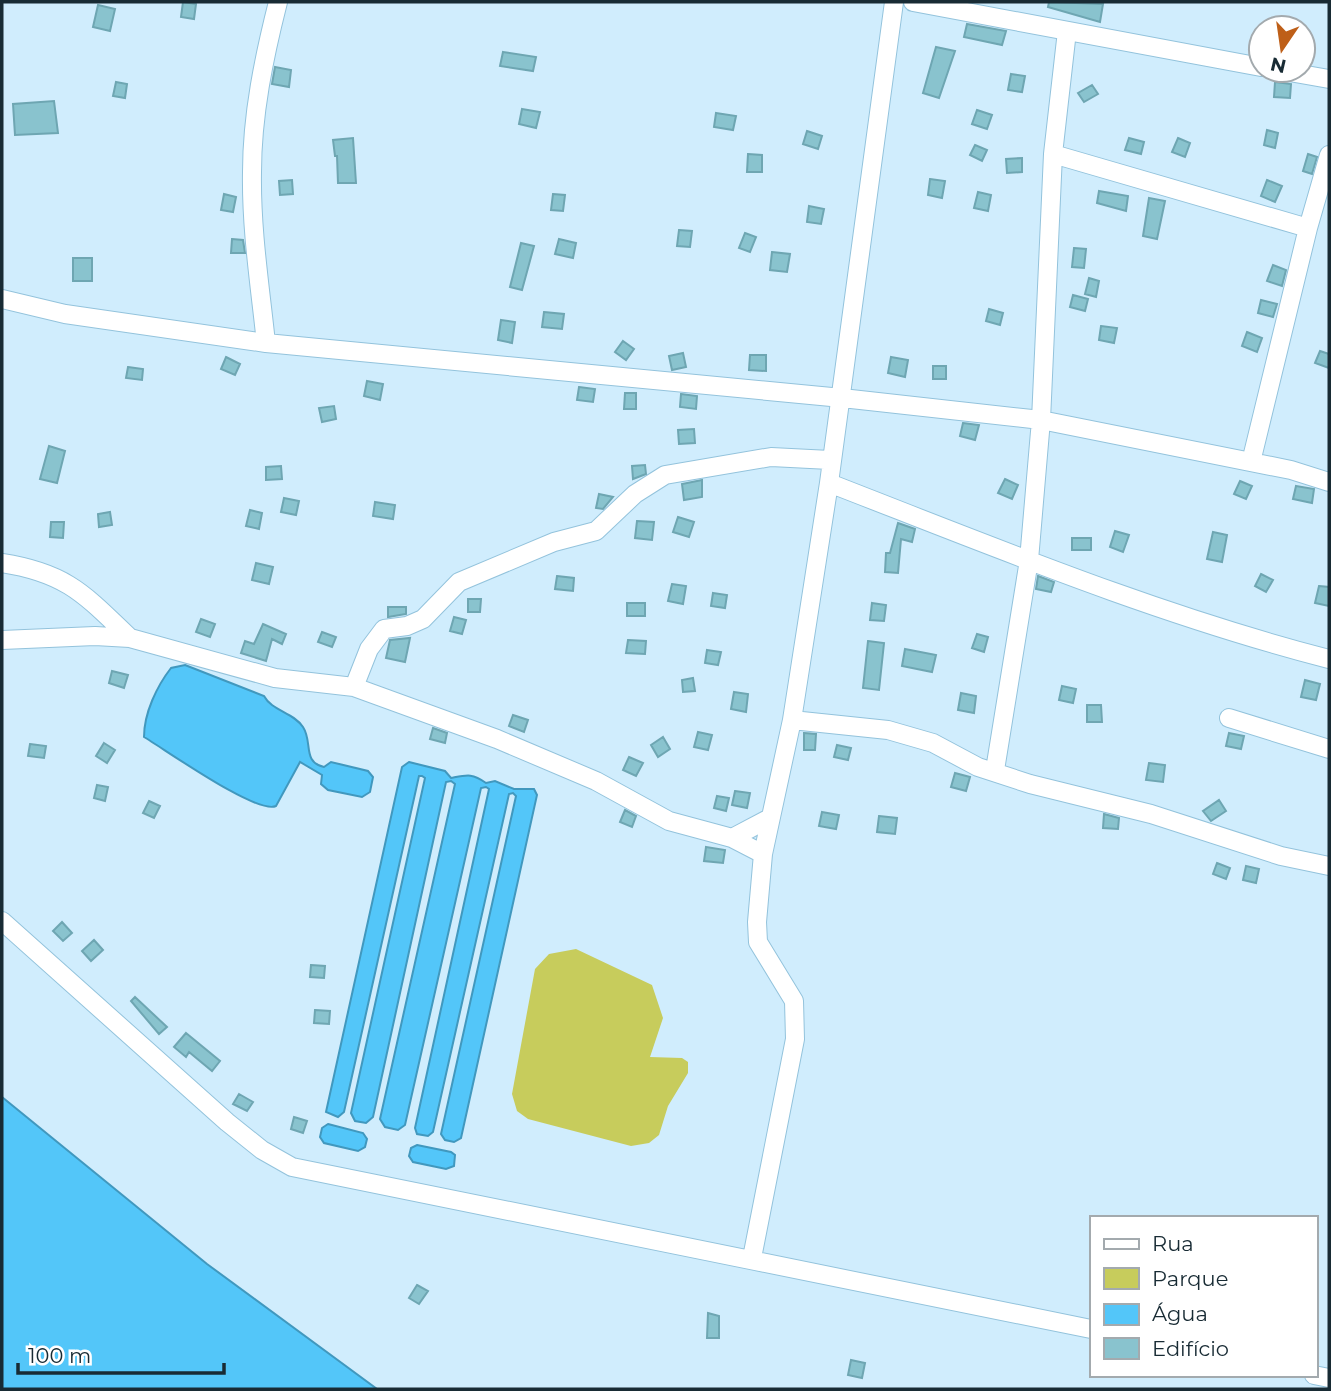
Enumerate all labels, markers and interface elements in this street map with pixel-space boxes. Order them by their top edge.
north arrow [1247,14,1317,84]
text: N [1268,52,1288,78]
legend [1090,1216,1317,1377]
text: Rua [1152,1231,1194,1256]
text: Parque [1152,1266,1228,1291]
text: Água [1152,1301,1208,1326]
scale bar [18,1332,224,1376]
text: Edifício [1152,1336,1229,1361]
text: 100 m [28,1343,91,1368]

